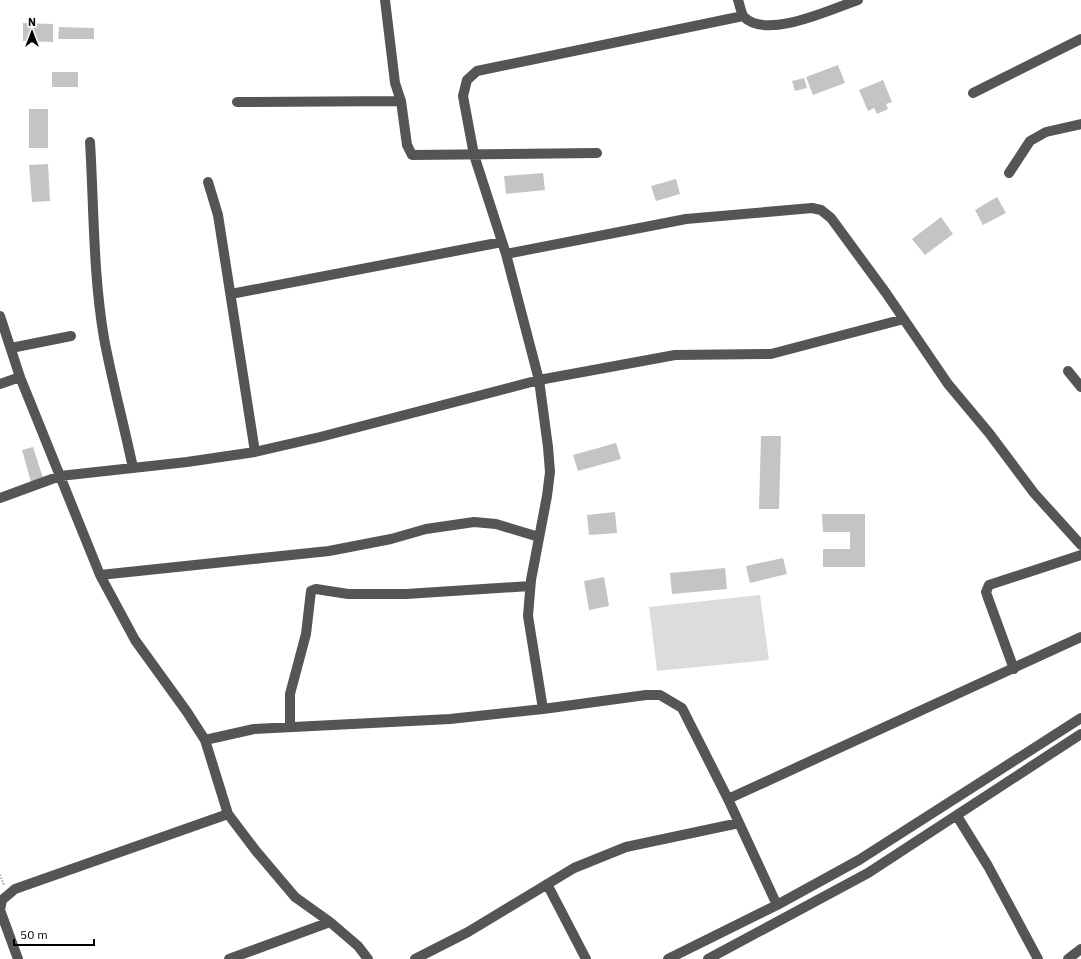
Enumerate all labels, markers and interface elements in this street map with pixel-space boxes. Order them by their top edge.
north arrow [12,12,52,52]
text: N [28,15,36,29]
scale bar [14,921,94,947]
text: 50 m [20,927,48,942]

